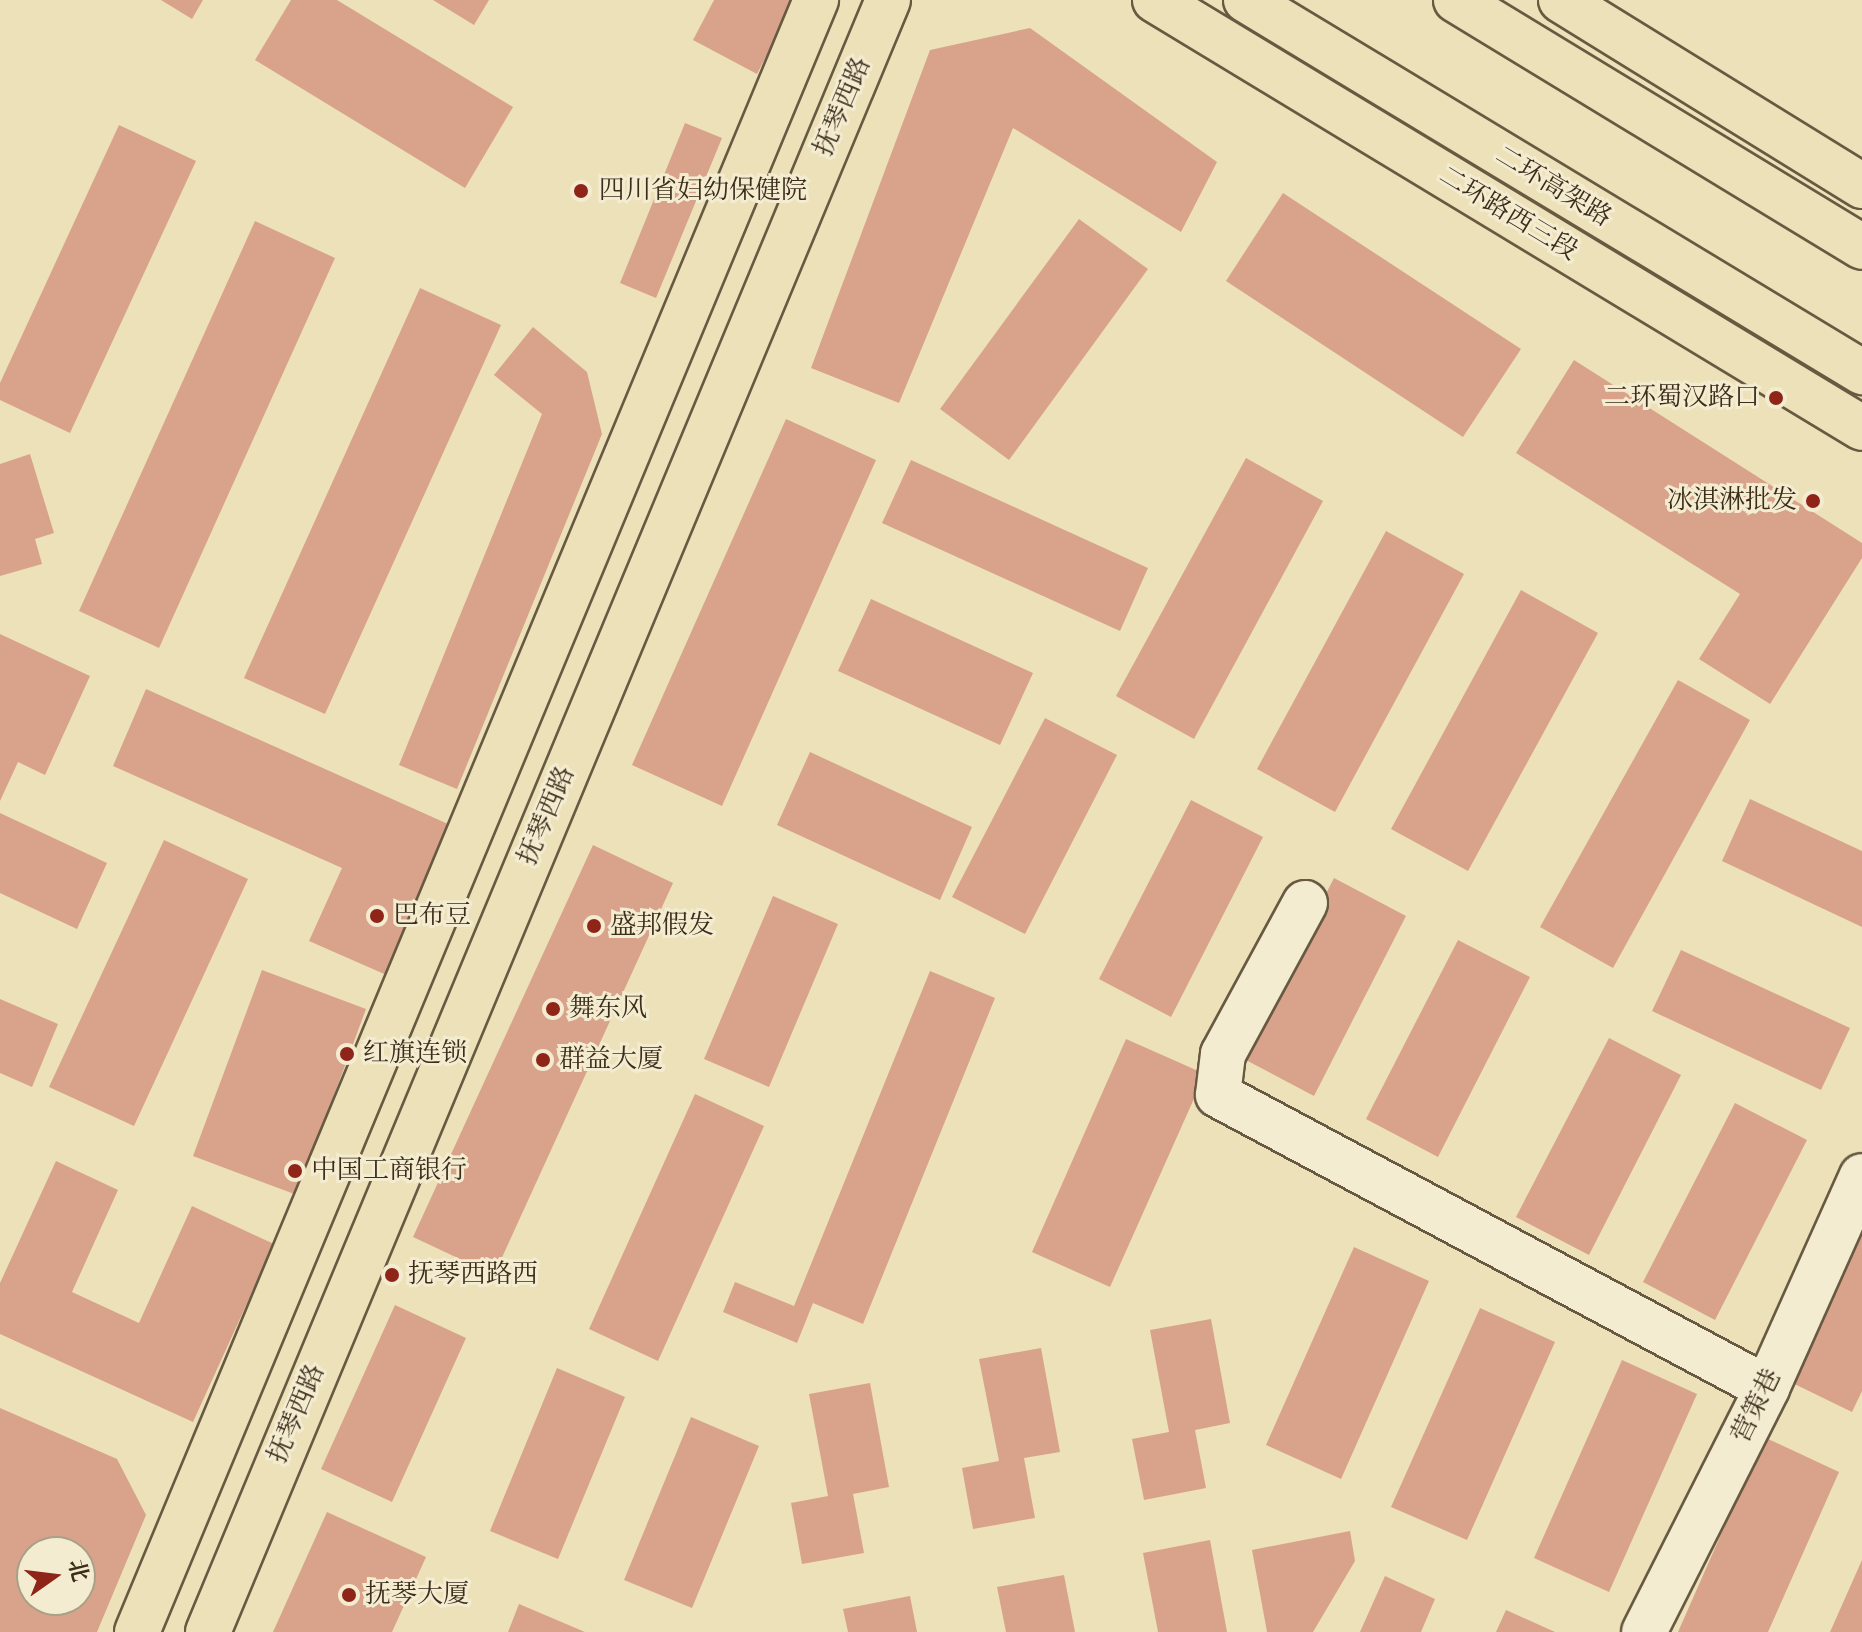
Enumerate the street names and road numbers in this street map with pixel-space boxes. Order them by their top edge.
street label: 抚琴西路 [808,53,878,161]
street label: 二环高架路 [1489,140,1617,234]
street label: 二环路西三段 [1433,160,1583,268]
street label: 抚琴西路 [512,762,582,870]
street label: 抚琴西路 [262,1360,332,1468]
street label: 营策巷 [1726,1364,1788,1448]

